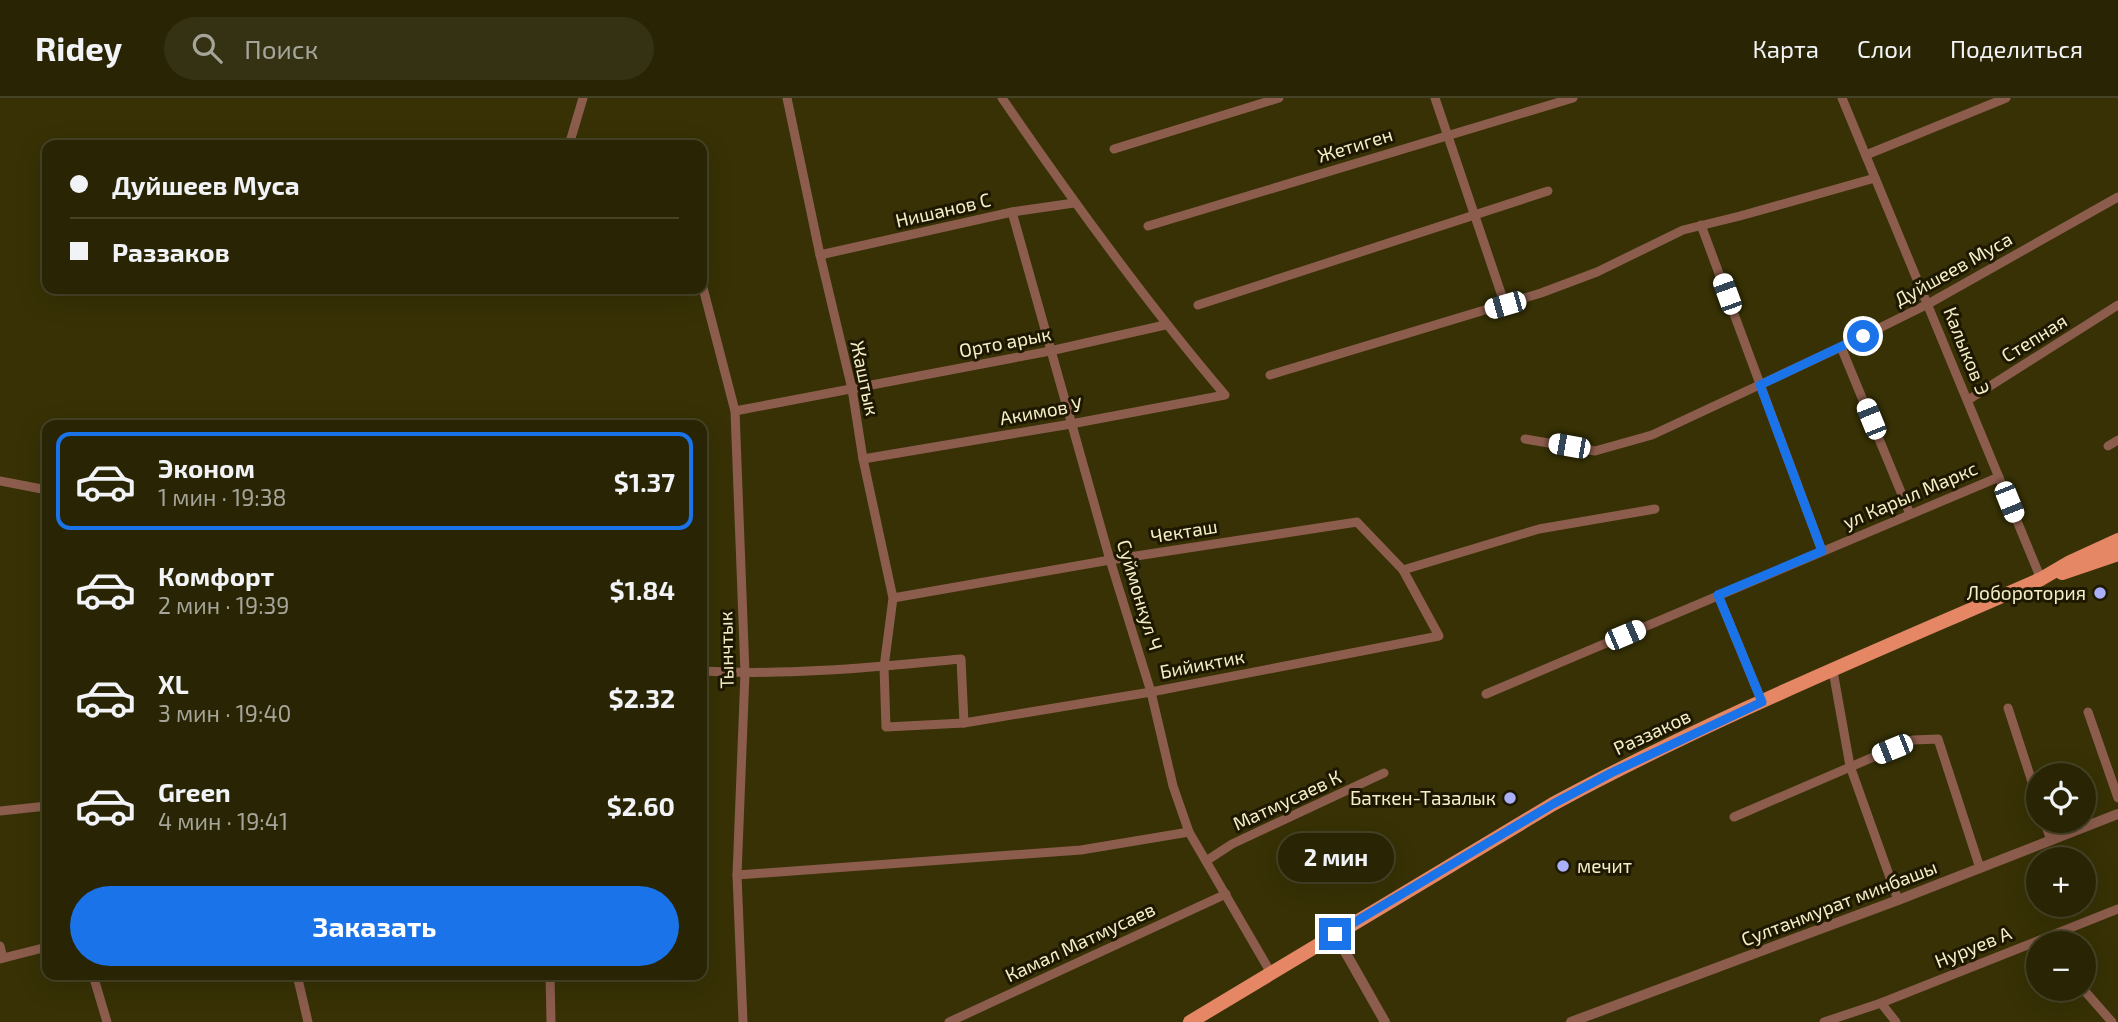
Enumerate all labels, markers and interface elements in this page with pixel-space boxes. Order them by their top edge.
search box [164,17,654,80]
text: Ridey [35,28,122,68]
icon: search [188,29,226,67]
text: Поиск [244,33,319,64]
text: Карта [1752,34,1819,63]
text: Слои [1857,34,1912,63]
text: Поделиться [1950,34,2083,63]
street label: Жетиген [1314,122,1395,167]
text: Дуйшеев Муса [112,169,300,200]
street label: Нишанов С [893,187,993,232]
street label: Дуйшеев Муса [1890,227,2016,311]
text: Раззаков [112,236,230,267]
car [1710,271,1745,317]
car [1482,289,1529,321]
street label: Калыков Э [1939,303,1996,398]
street label: Степная [1997,308,2071,367]
route start [1847,320,1879,352]
street label: Орто арык [957,321,1053,362]
street label: Жаштык [846,338,885,418]
street label: Акимов У [998,392,1084,429]
car [1854,396,1889,442]
car [1547,432,1592,460]
icon: car [74,450,137,513]
text: Эконом [158,452,255,483]
street label: ул Карыл Маркс [1839,456,1981,534]
text: $1.37 [614,466,675,497]
car [1992,479,2027,525]
text: 1 мин · 19:38 [158,483,287,511]
street label: Чекташ [1149,514,1219,547]
street label: Суймонкул Ч [1112,537,1168,653]
icon: car [74,558,137,621]
text: Комфорт [158,560,274,591]
text: $1.84 [610,574,675,605]
place label: Лоборотория [1967,581,2086,604]
marker: Лоборотория [2092,585,2108,601]
text: 2 мин · 19:39 [158,591,290,619]
street label: Тынчтык [713,611,738,689]
car [1602,617,1649,653]
street label: Бийиктик [1158,644,1246,683]
icon: car [74,666,137,729]
text: XL [158,668,189,699]
text: $2.32 [609,682,675,713]
text: 3 мин · 19:40 [158,699,291,727]
street label: Раззаков [1610,704,1694,759]
car [1869,731,1916,767]
map controls [2026,763,2096,1001]
button: locate [2026,763,2096,833]
street label: Матмусаев К [1229,764,1345,836]
icon: car [74,774,137,837]
text: Green [158,776,231,807]
place label: Баткен-Тазалык [1350,786,1496,809]
text: $2.60 [607,790,675,821]
marker: Баткен-Тазалык [1502,790,1518,806]
text: 4 мин · 19:41 [158,807,288,835]
callout: 2 мин [1277,832,1393,882]
text: 2 мин [1304,843,1368,871]
button: + [2026,847,2096,917]
place label: мечит [1577,854,1632,877]
street label: Султанмурат минбашы [1738,855,1940,951]
marker: мечит [1555,858,1571,874]
button: Заказать [70,886,679,966]
street label: Камал Матмусаев [1001,897,1159,987]
route end [1319,918,1351,950]
street label: Нуруев А [1931,921,2015,973]
button: − [2026,931,2096,1001]

